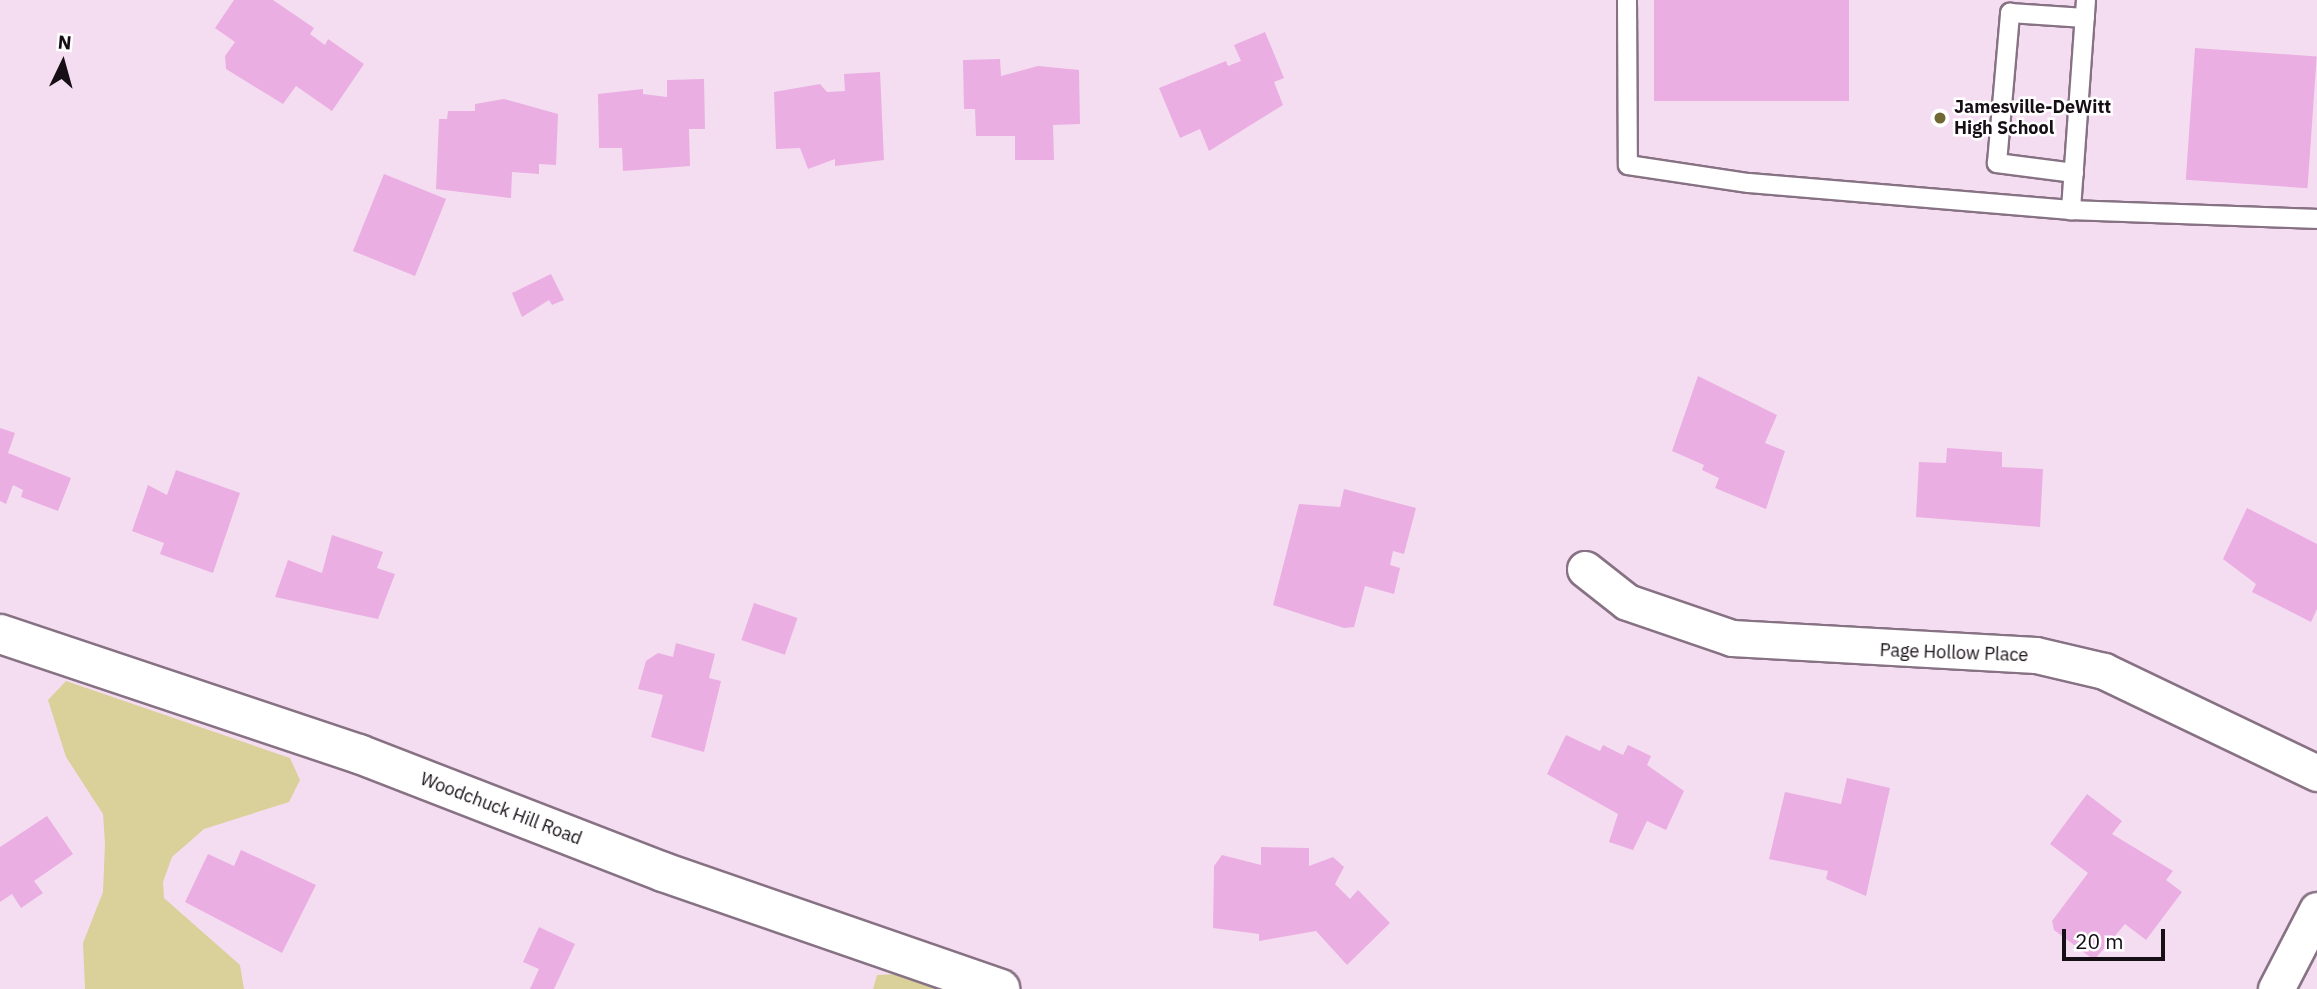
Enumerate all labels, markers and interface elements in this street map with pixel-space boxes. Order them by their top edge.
north arrow [28,28,98,98]
text: N [57,30,73,55]
place label: Jamesville-DeWitt High School [1954,97,2111,140]
marker: Jamesville-DeWitt High School [1932,110,1948,126]
street label: Page Hollow Place [1879,640,2029,666]
street label: Woodchuck Hill Road [417,768,585,850]
scale bar [2065,916,2168,960]
text: 20 m [2075,927,2124,955]

